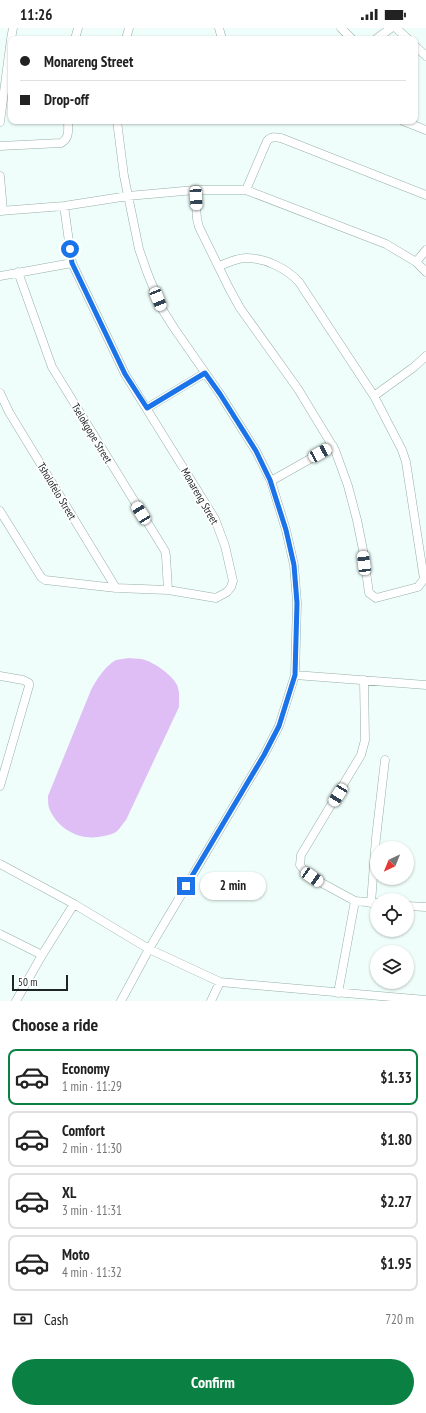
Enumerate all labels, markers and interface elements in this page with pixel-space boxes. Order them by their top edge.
text: 11:26 [20,5,52,24]
text: Monareng Street [44,52,133,71]
text: Drop-off [44,90,89,109]
car [189,186,203,210]
route start [61,240,79,258]
car [148,286,168,312]
street label: Tselokgope Street [69,400,115,466]
car [307,442,333,464]
street label: Tsholofelo Street [34,460,80,522]
street label: Monareng Street [178,465,222,527]
car [130,500,152,526]
car [357,550,371,576]
car [327,782,349,808]
north arrow [370,841,414,885]
map controls [370,841,414,989]
car [299,865,325,889]
callout: 2 min [200,872,266,900]
route end [177,877,195,895]
text: 2 min [220,877,246,894]
button: locate [370,893,414,937]
button: layers [370,945,414,989]
scale bar [12,973,68,992]
text: 50 m [18,975,37,989]
text: Choose a ride [12,1013,98,1036]
icon: car [14,1059,50,1095]
text: Economy [62,1059,110,1078]
text: $1.33 [380,1068,412,1087]
text: 1 min · 11:29 [62,1078,122,1095]
icon: car [14,1121,50,1157]
text: Comfort [62,1121,105,1140]
text: $1.80 [380,1130,412,1149]
text: 2 min · 11:30 [62,1140,122,1157]
icon: car [14,1183,50,1219]
text: XL [62,1183,76,1202]
text: $2.27 [380,1192,412,1211]
text: 3 min · 11:31 [62,1202,122,1219]
icon: car [14,1245,50,1281]
text: Moto [62,1245,90,1264]
text: $1.95 [380,1254,412,1273]
text: 4 min · 11:32 [62,1264,122,1281]
icon: cash [12,1308,34,1330]
text: Cash [44,1310,68,1329]
text: 720 m [385,1311,414,1328]
button: Confirm [12,1359,414,1405]

